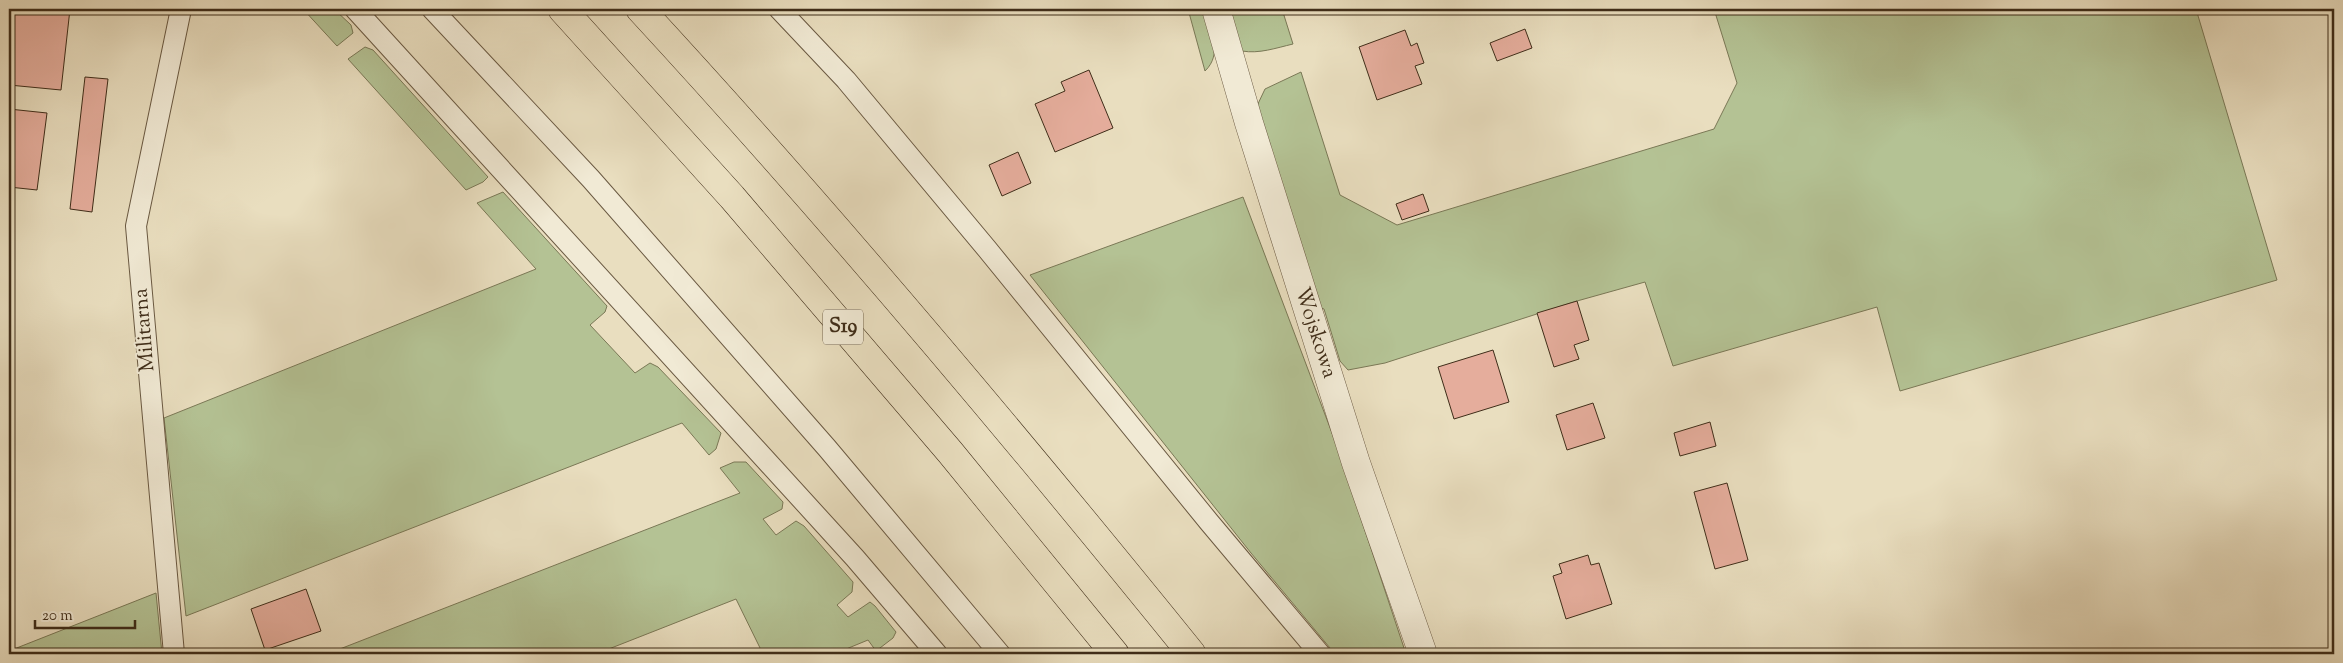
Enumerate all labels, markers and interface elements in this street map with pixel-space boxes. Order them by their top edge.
street label: Wojskowa [1286,284,1344,383]
street label: Militarna [126,287,164,373]
road number: S19 [823,310,863,344]
scale bar [35,598,135,630]
text: 20 m [42,606,73,627]

